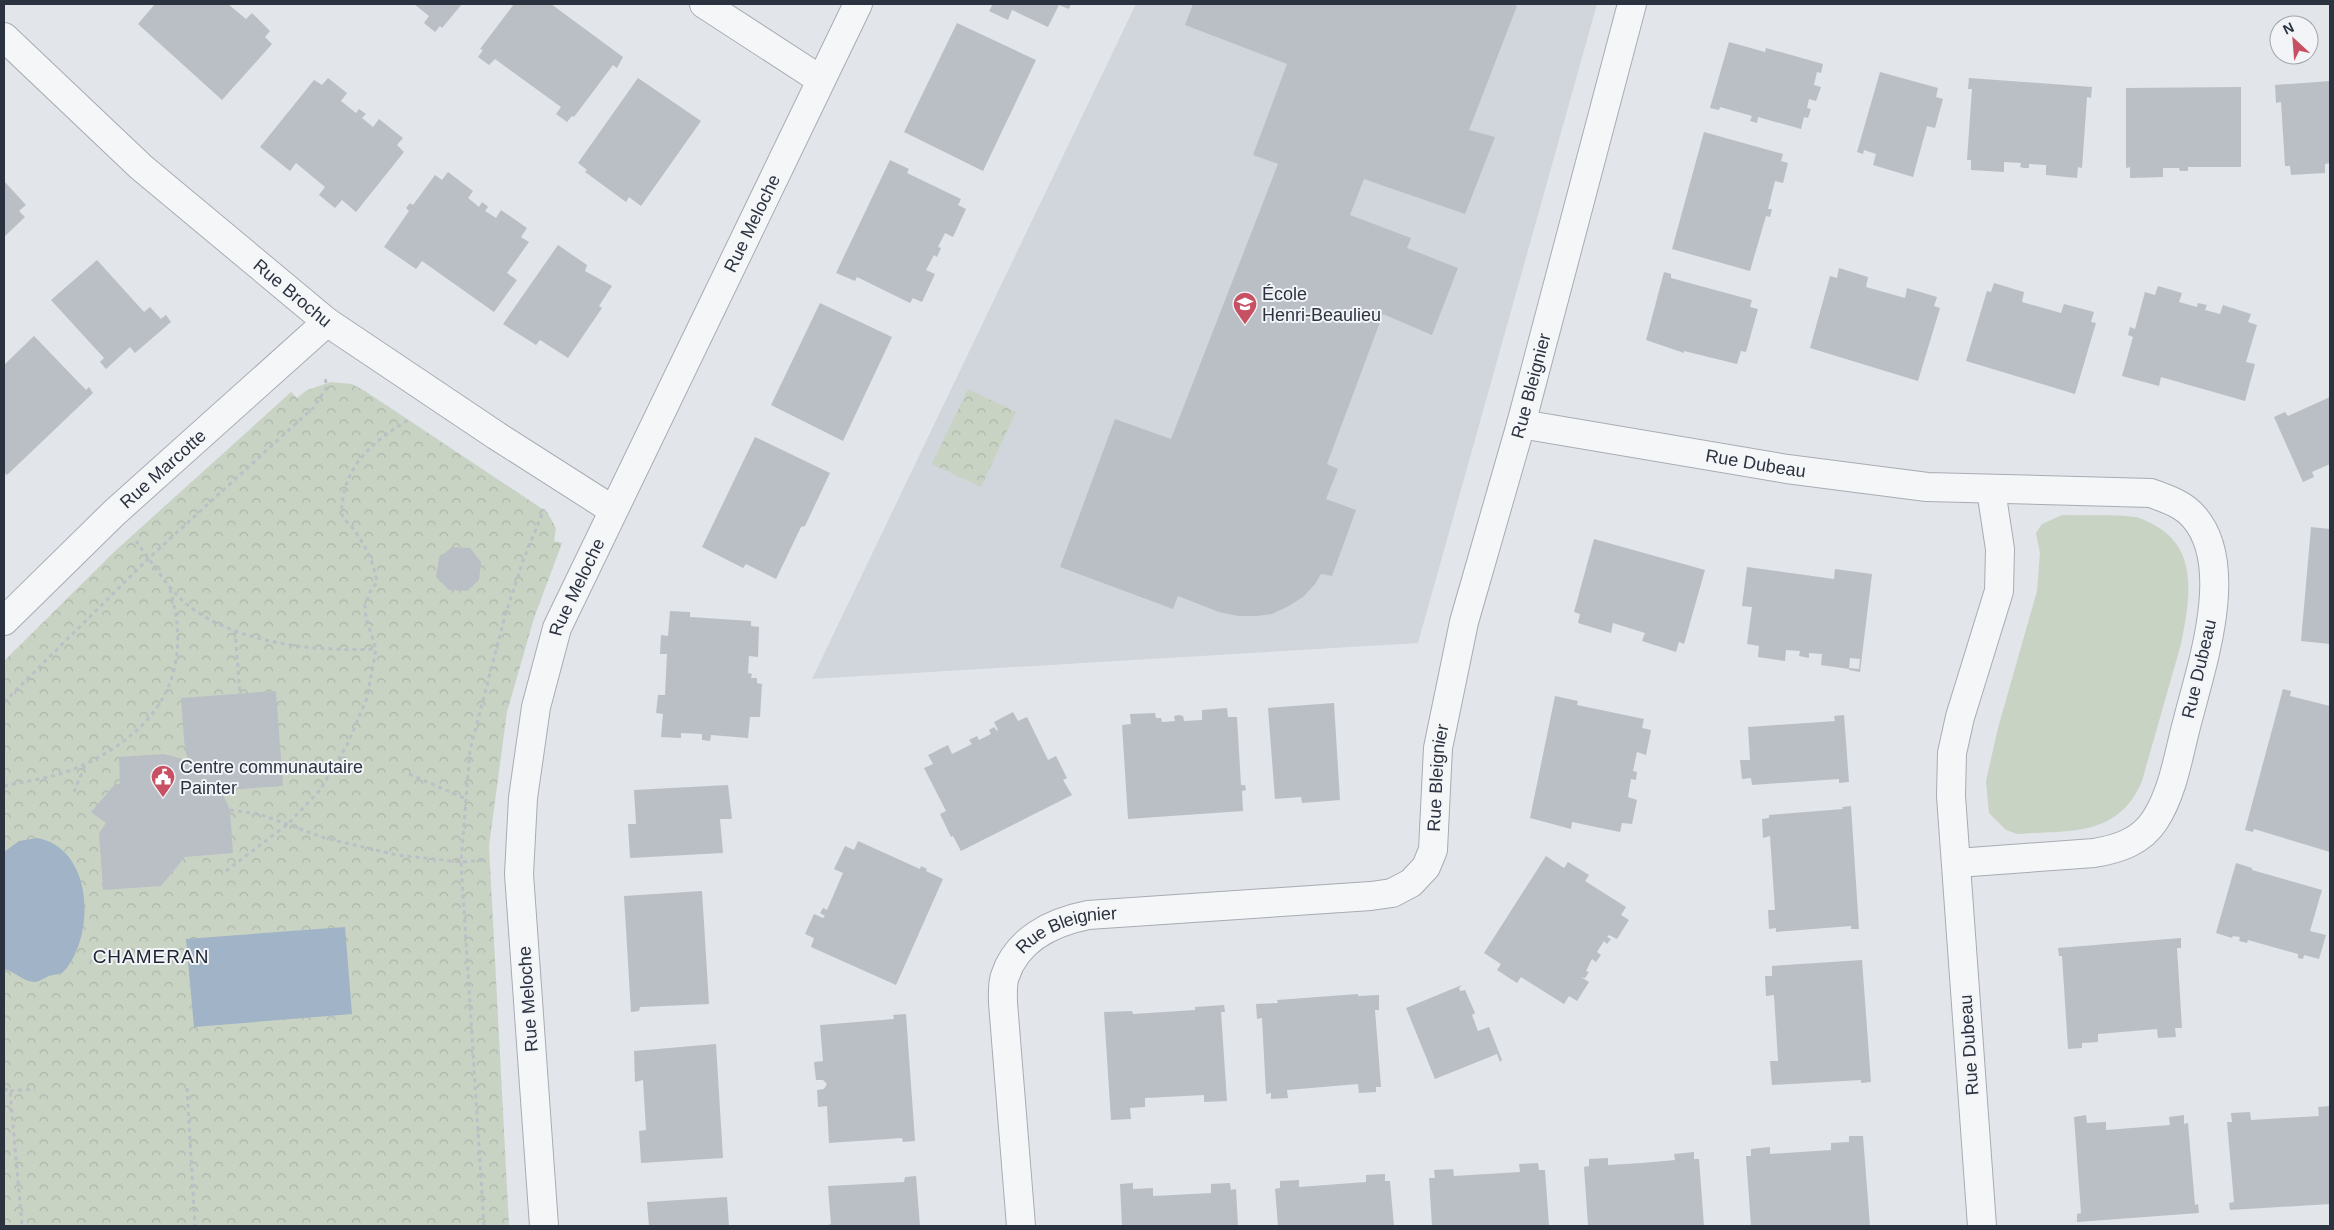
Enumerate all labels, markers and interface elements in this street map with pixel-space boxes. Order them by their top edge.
north arrow [2269,15,2319,65]
text: N [2280,19,2296,38]
street label: Rue Meloche [720,171,784,275]
street label: Rue Brochu [250,255,335,331]
place label: École Henri-Beaulieu [1262,284,1381,325]
school or university icon: École Henri-Beaulieu [1232,291,1258,325]
street label: Rue Bleignier [1507,331,1555,441]
street label: Rue Marcotte [116,426,210,513]
street label: Rue Dubeau [1704,445,1807,481]
street label: Rue Meloche [545,535,609,638]
street label: Rue Dubeau [2178,618,2220,720]
street label: Rue Bleignier [1424,722,1453,832]
place label: Centre communautaire Painter [180,757,363,798]
public building icon: Centre communautaire Painter [150,764,176,798]
street label: Rue Bleignier [1012,903,1118,958]
street label: Rue Meloche [514,945,542,1053]
district label: CHAMERAN [93,946,209,967]
street label: Rue Dubeau [1955,994,1983,1096]

